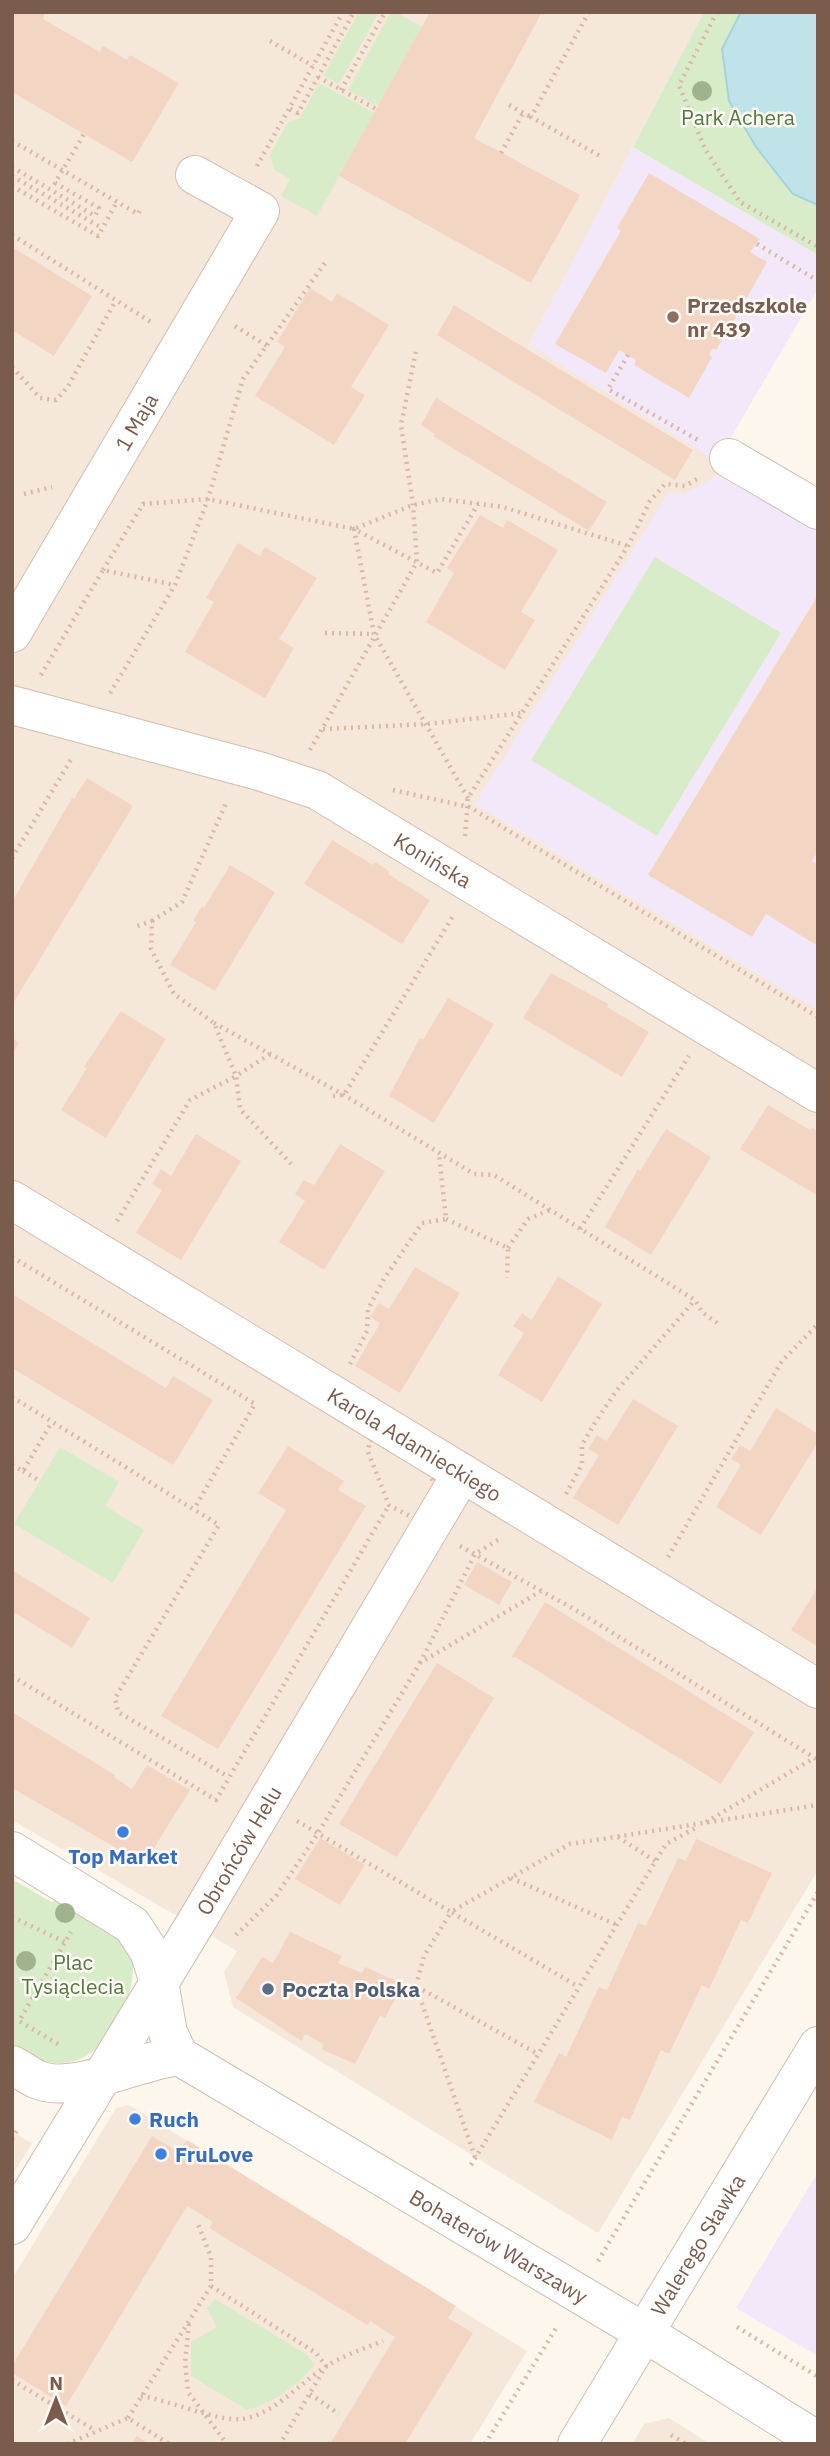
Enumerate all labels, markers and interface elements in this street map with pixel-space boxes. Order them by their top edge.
park label: Park Achera [681,103,795,131]
place label: Przedszkole nr 439 [687,291,807,343]
marker: Przedszkole nr 439 [665,309,681,325]
street label: 1 Maja [108,388,164,456]
street label: Konińska [389,826,477,894]
street label: Karola Adamieckiego [322,1381,507,1508]
street label: Obrońców Helu [190,1780,288,1920]
marker: Top Market [115,1824,131,1840]
place label: Top Market [68,1842,178,1870]
park label: Plac Tysiąclecia [21,1948,125,2000]
place label: Poczta Polska [282,1975,420,2003]
marker: Poczta Polska [260,1981,276,1997]
place label: Ruch [149,2105,199,2133]
marker: Ruch [127,2111,143,2127]
place label: FruLove [175,2140,253,2168]
marker: FruLove [153,2146,169,2162]
street label: Walerego Sławka [644,2168,751,2321]
street label: Bohaterów Warszawy [405,2182,594,2310]
north arrow [21,2365,91,2435]
text: N [49,2371,63,2395]

